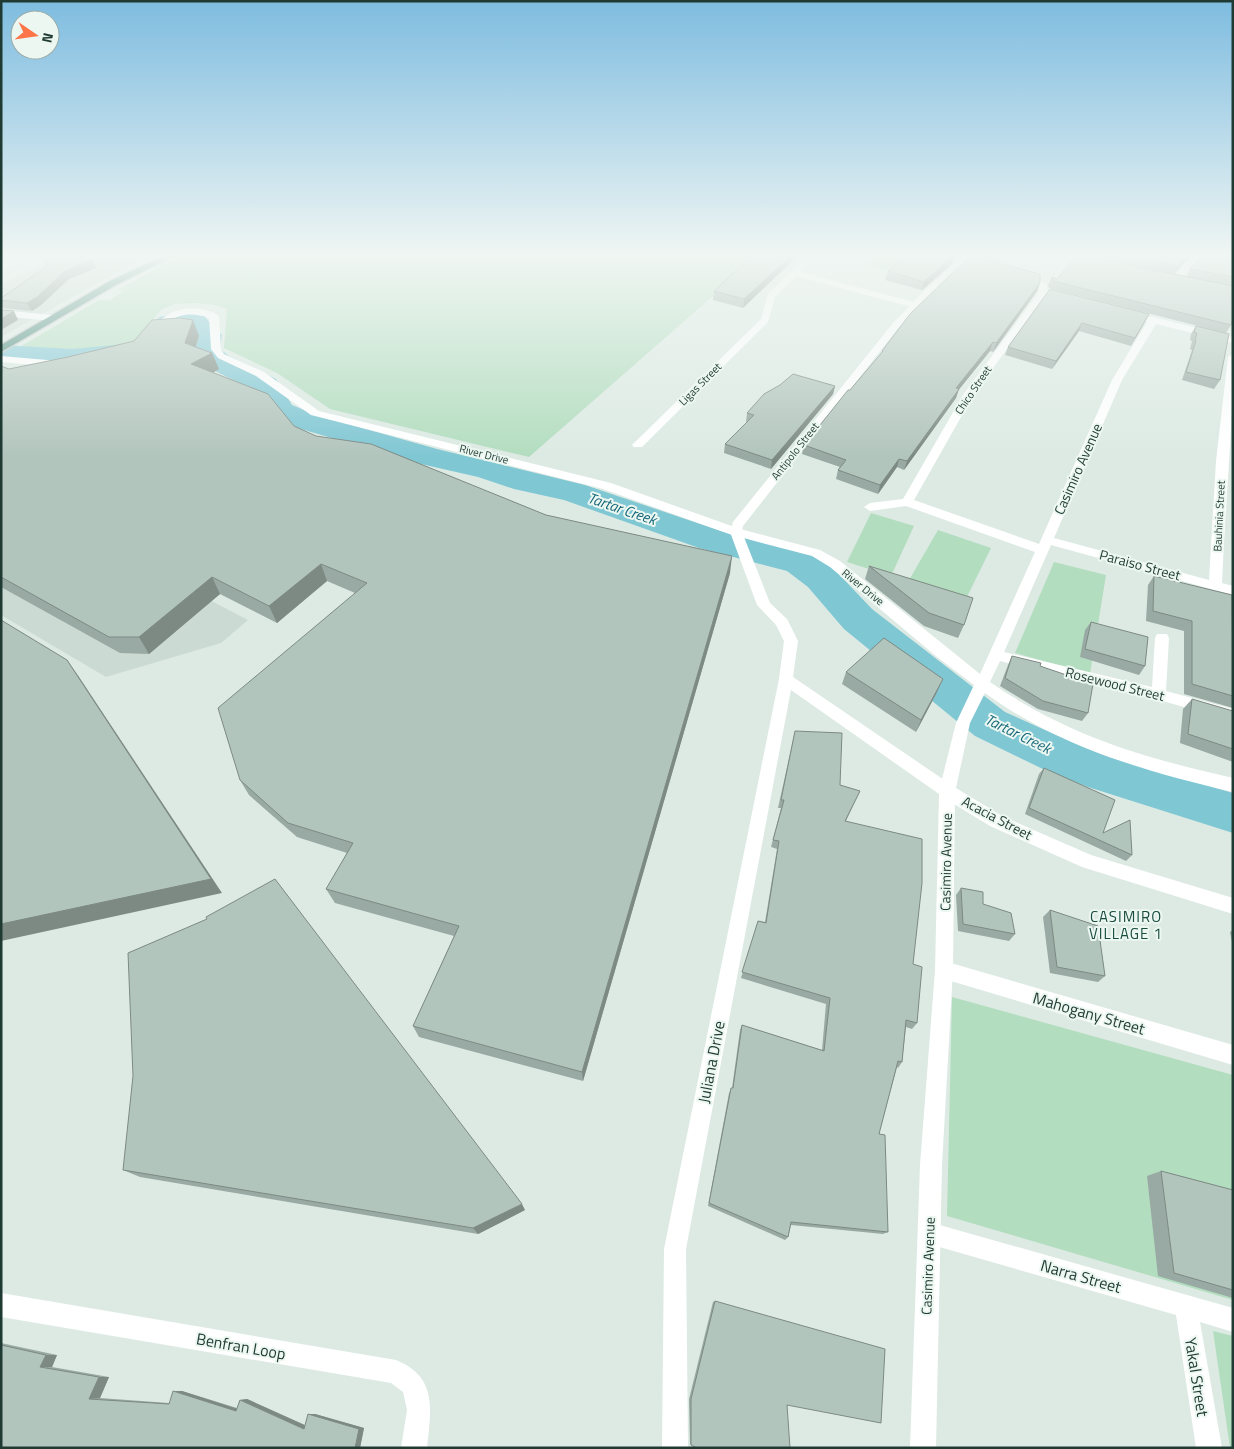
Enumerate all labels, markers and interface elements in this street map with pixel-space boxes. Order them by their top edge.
north arrow [10,10,60,60]
text: N [37,31,59,45]
street label: Ligas Street [675,359,725,409]
street label: Chico Street [951,362,995,418]
street label: Antipolo Street [767,419,823,483]
street label: Casimiro Avenue [1048,420,1107,518]
street label: River Drive [458,440,511,468]
street label: Bauhinia Street [1209,480,1229,552]
water label: Tartar Creek [585,486,662,532]
street label: Paraiso Street [1097,544,1183,585]
street label: River Drive [838,565,888,609]
street label: Rosewood Street [1063,661,1167,706]
water label: Tartar Creek [981,708,1057,760]
street label: Acacia Street [958,790,1036,845]
street label: Casimiro Avenue [934,813,957,911]
district label: CASIMIRO VILLAGE 1 [1089,905,1163,945]
street label: Mahogany Street [1030,986,1148,1041]
street label: Juliana Drive [691,1019,731,1105]
street label: Casimiro Avenue [915,1217,940,1315]
street label: Narra Street [1038,1253,1124,1299]
street label: Benfran Loop [194,1326,288,1366]
street label: Yakal Street [1179,1336,1215,1419]

